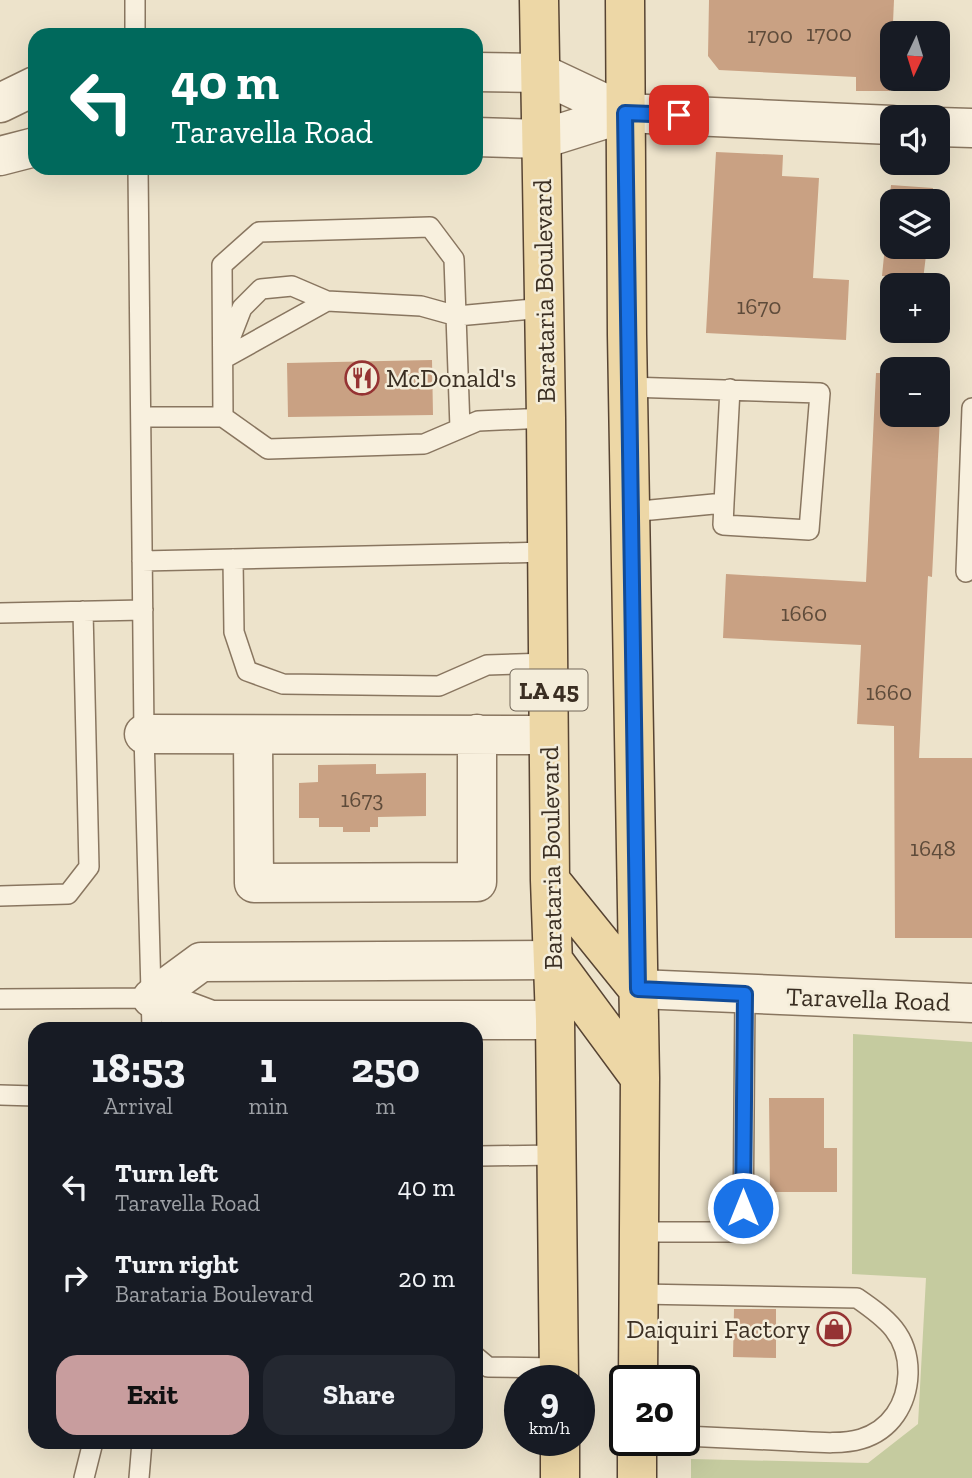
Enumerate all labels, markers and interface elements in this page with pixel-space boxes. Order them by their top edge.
house number: 1700 [806,19,852,47]
house number: 1700 [747,21,793,49]
north arrow [880,21,950,91]
map controls [880,21,950,427]
text: 40 m [171,53,279,112]
icon: left [56,56,147,147]
pin [649,85,709,145]
icon: arrive [660,96,698,134]
button: sound [880,105,950,175]
text: Taravella Road [171,113,373,151]
street label: Barataria Boulevard [526,179,562,403]
button: layers [880,189,950,259]
button: + [880,273,950,343]
house number: 1670 [736,292,782,320]
button: − [880,357,950,427]
restaurant icon: McDonald's [343,359,381,397]
place label: McDonald's [386,362,516,394]
house number: 1660 [781,599,827,627]
road number: LA 45 [510,670,588,710]
house number: 1660 [866,678,912,706]
street label: Barataria Boulevard [533,746,569,970]
house number: 1673 [340,785,384,813]
house number: 1648 [910,834,956,862]
street label: Taravella Road [785,980,951,1018]
text: 18:53 [91,1042,185,1093]
text: 1 [260,1042,277,1093]
text: 250 [351,1042,420,1093]
text: Arrival [104,1092,173,1120]
text: min [249,1092,288,1120]
text: m [376,1092,395,1120]
text: Turn left [115,1157,218,1189]
icon: left [56,1168,94,1206]
text: 40 m [398,1171,455,1203]
position arrow [706,1171,780,1245]
text: Taravella Road [115,1189,260,1217]
text: Turn right [115,1248,238,1280]
icon: right [56,1259,94,1297]
text: 20 m [398,1262,455,1294]
text: Barataria Boulevard [115,1280,313,1308]
shop icon: Daiquiri Factory [815,1310,853,1348]
place label: Daiquiri Factory [626,1313,811,1345]
button: Exit [56,1355,249,1435]
button: Share [263,1355,455,1435]
speed limit sign: 20 [609,1365,700,1456]
text: 9 [540,1380,559,1422]
text: km/h [529,1417,570,1439]

